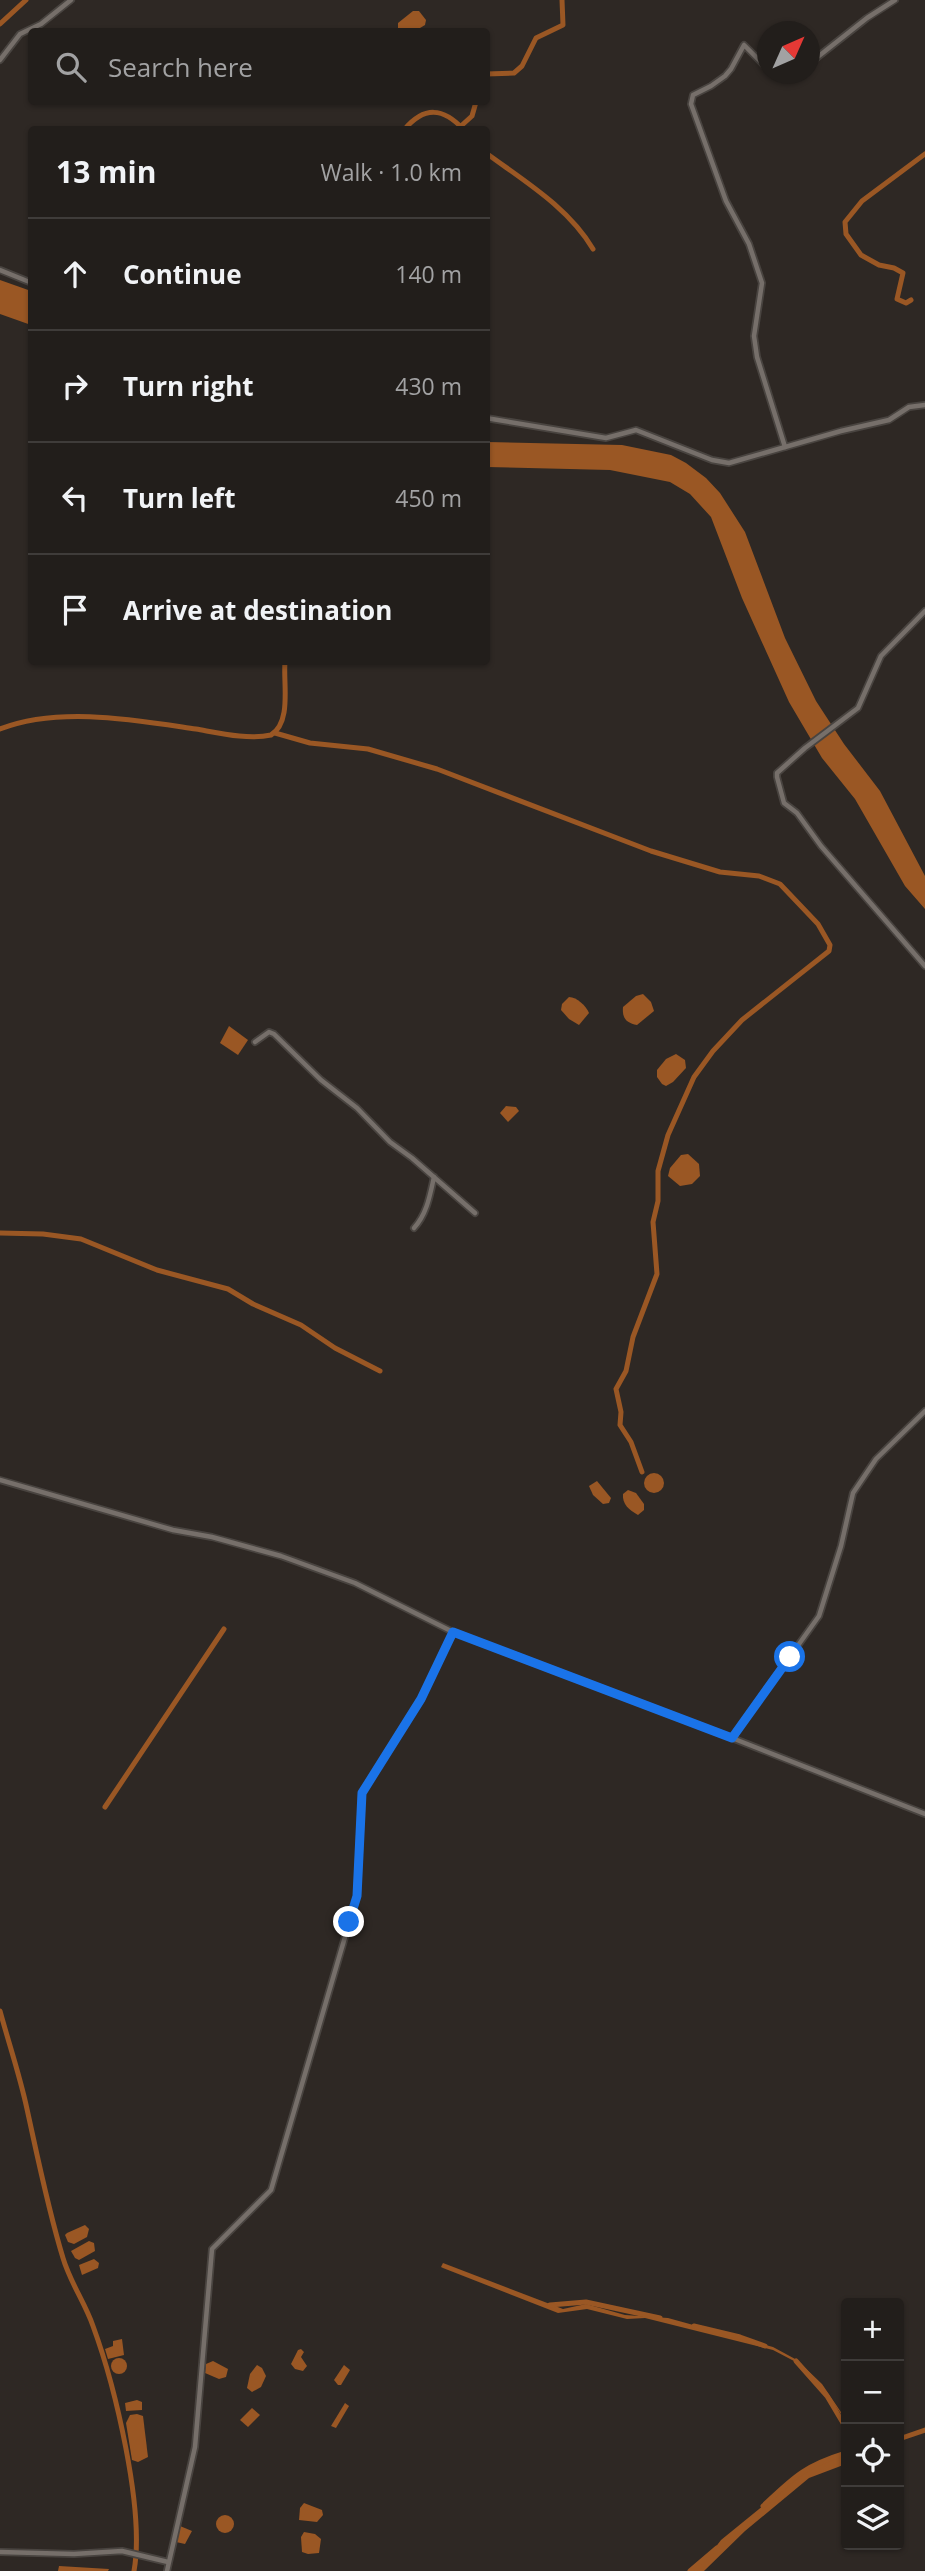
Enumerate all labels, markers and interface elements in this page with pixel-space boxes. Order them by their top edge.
north arrow [757,21,820,84]
search box [28,28,490,105]
icon: search [52,48,90,86]
text: Search here [108,49,253,85]
text: 13 min [56,151,156,192]
text: Walk · 1.0 km [320,156,462,188]
icon: ahead [56,255,94,293]
text: Continue [123,256,242,292]
text: 140 m [395,258,462,290]
icon: right [56,367,94,405]
text: Turn right [123,368,254,404]
text: 430 m [395,370,462,402]
icon: left [56,479,94,517]
text: Turn left [123,480,235,516]
text: 450 m [395,482,462,514]
icon: arrive [56,591,94,629]
text: Arrive at destination [123,592,392,628]
route start [774,1641,805,1672]
route end [333,1906,364,1937]
map controls [841,2298,904,2550]
button: + [841,2298,904,2361]
button: − [841,2361,904,2424]
button: locate [841,2424,904,2487]
button: layers [841,2487,904,2550]

